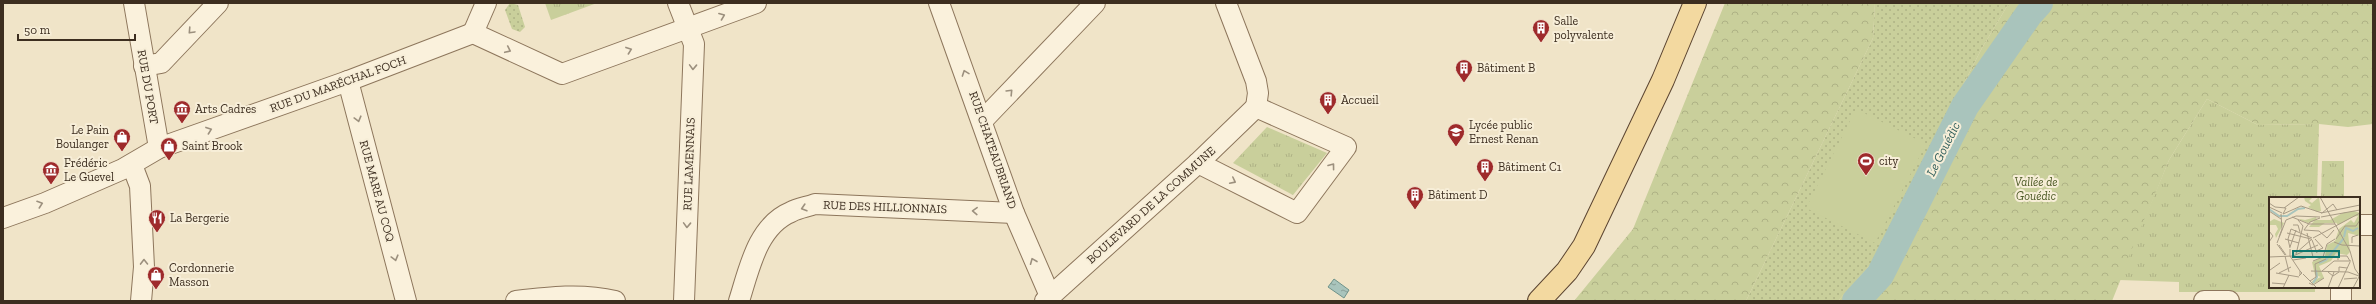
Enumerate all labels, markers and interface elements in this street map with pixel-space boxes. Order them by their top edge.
one-way arrow [719,12,726,20]
place label: Salle polyvalente [1554,14,1614,42]
scale bar [18,16,135,42]
building icon: Salle polyvalente [1531,18,1551,43]
text: 50 m [24,23,51,37]
one-way arrow [189,27,196,34]
one-way arrow [504,45,512,53]
one-way arrow [625,47,632,55]
street label: RUE DU PORT [135,49,162,126]
street label: RUE DU MARÉCHAL FOCH [268,52,408,115]
building icon: Bâtiment B [1454,58,1474,83]
place label: Bâtiment B [1477,61,1535,75]
one-way arrow [688,64,697,70]
one-way arrow [962,70,970,77]
street label: RUE CHATEAUBRIAND [966,89,1020,211]
one-way arrow [1005,89,1012,97]
building icon: Accueil [1318,90,1338,115]
place label: Accueil [1341,93,1379,107]
museum icon: Arts Cadres [172,99,192,124]
place label: Arts Cadres [195,102,256,116]
one-way arrow [353,115,362,122]
street label: RUE LAMENNAIS [680,117,698,211]
place label: Lycée public Ernest Renan [1469,118,1539,146]
water label: Le Gouédic [1923,119,1963,178]
school or university icon: Lycée public Ernest Renan [1446,122,1466,147]
place label: Le Pain Boulanger [56,123,109,151]
shop icon: Le Pain Boulanger [112,127,132,152]
one-way arrow [205,127,212,135]
shop icon: Saint Brook [159,136,179,161]
place label: Saint Brook [182,139,243,153]
street label: RUE MARE AU COQ [357,139,397,244]
street label: BOULEVARD DE LA COMMUNE [1084,144,1218,266]
sports icon: city [1856,151,1876,176]
place label: city [1879,154,1899,168]
place label: Frédéric Le Guevel [64,156,114,184]
building icon: Bâtiment C1 [1475,157,1495,182]
museum icon: Frédéric Le Guevel [41,160,61,185]
place label: Bâtiment C1 [1498,160,1562,174]
one-way arrow [1327,164,1334,171]
park label: Vallée de Gouédic [2014,175,2058,203]
one-way arrow [1229,176,1236,184]
building icon: Bâtiment D [1405,185,1425,210]
place label: Bâtiment D [1428,188,1487,202]
inset map [2269,197,2360,288]
street label: RUE DES HILLIONNAIS [823,198,947,216]
one-way arrow [36,201,43,209]
one-way arrow [800,203,807,212]
one-way arrow [972,207,978,215]
restaurant icon: La Bergerie [147,208,167,233]
place label: La Bergerie [170,211,230,225]
one-way arrow [683,222,691,228]
one-way arrow [390,254,399,261]
one-way arrow [1030,258,1038,265]
one-way arrow [139,259,148,265]
place label: Cordonnerie Masson [169,261,234,289]
shop icon: Cordonnerie Masson [146,265,166,290]

